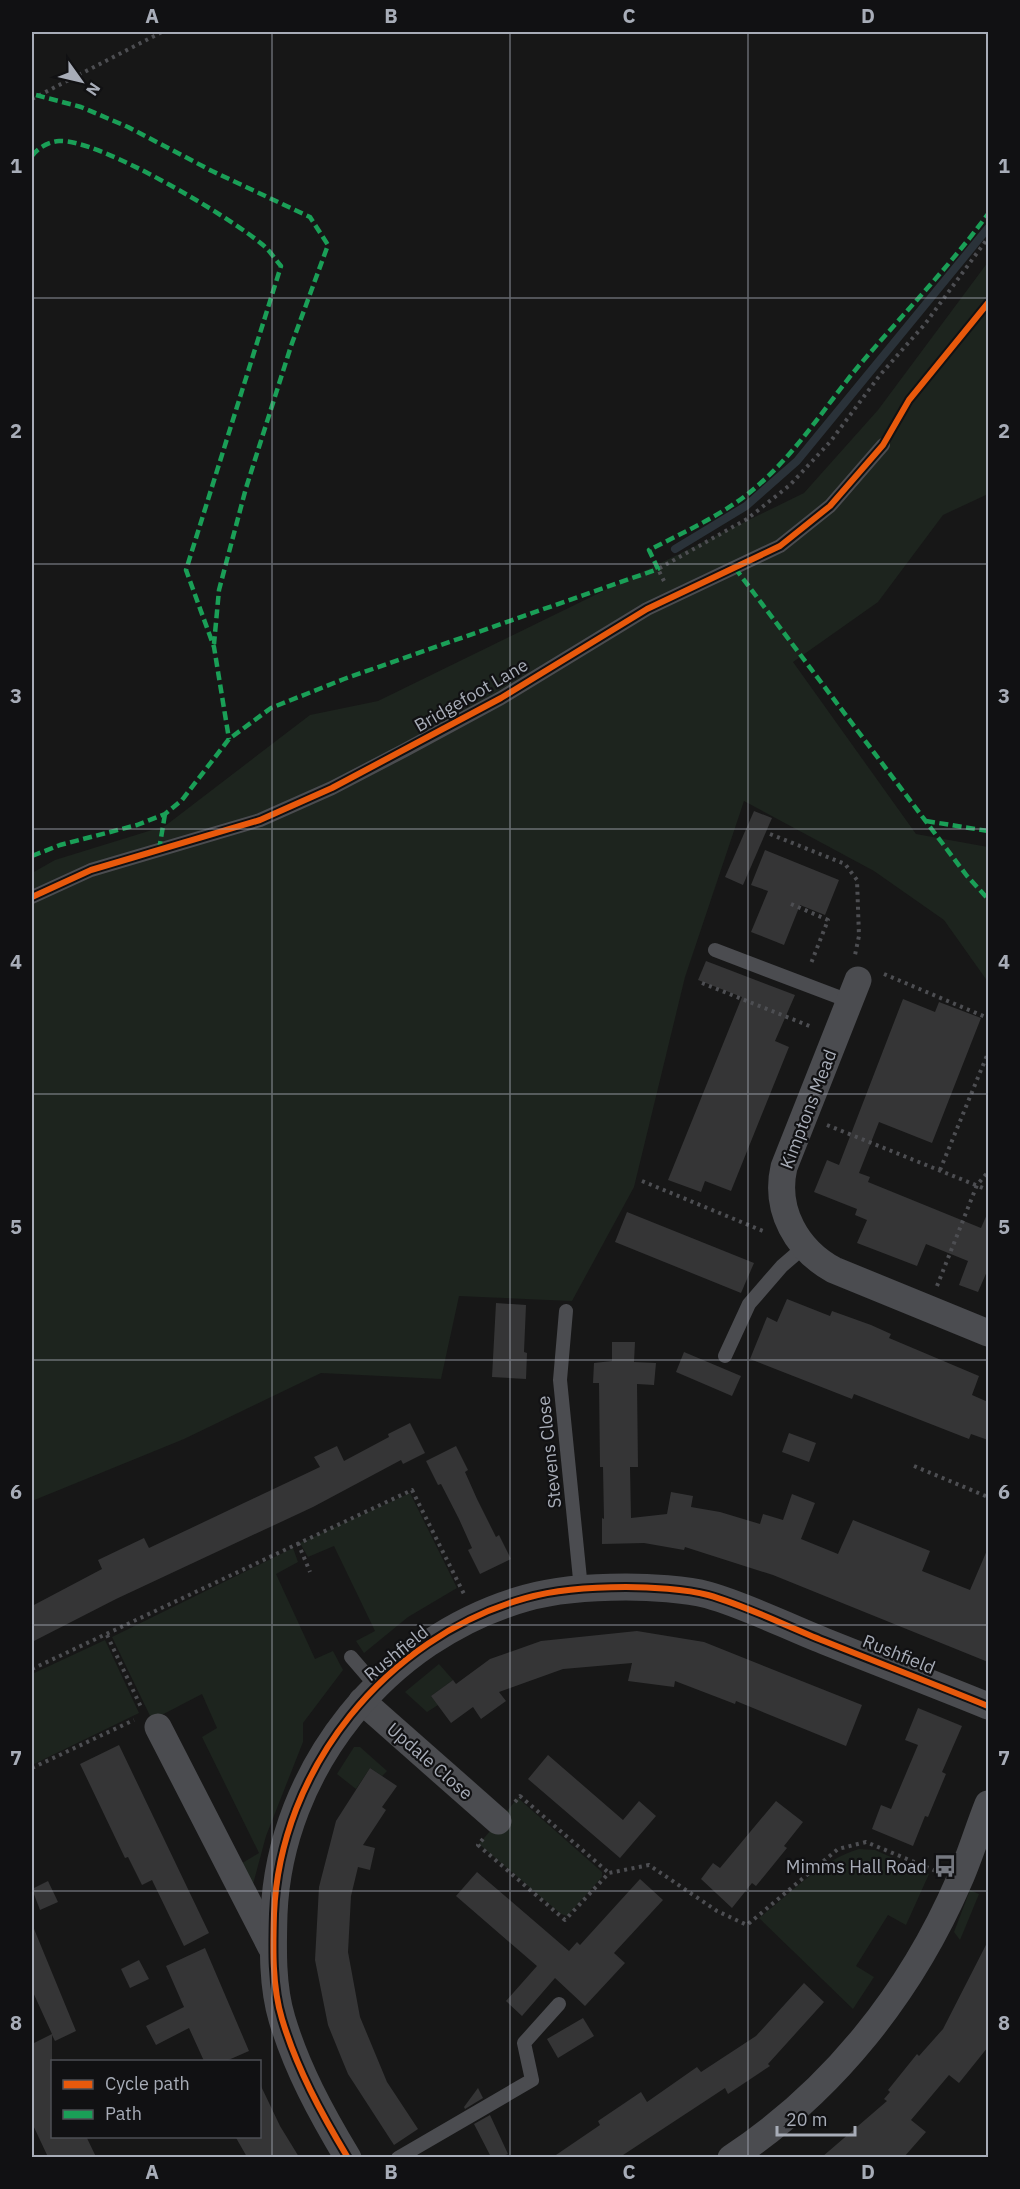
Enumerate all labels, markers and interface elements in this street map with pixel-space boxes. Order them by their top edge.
text: A [145,2,159,29]
text: B [384,2,398,29]
text: C [622,2,636,29]
text: D [861,2,875,29]
north arrow [51,51,111,111]
text: N [82,79,105,100]
text: 1 [10,152,22,179]
text: 1 [998,152,1010,179]
text: 2 [10,417,22,444]
text: 2 [998,417,1010,444]
street label: Bridgefoot Lane [410,653,532,737]
text: 3 [10,682,22,709]
text: 3 [998,682,1010,709]
text: 4 [10,948,22,975]
text: 4 [998,948,1010,975]
street label: Kimptons Mead [775,1046,841,1172]
text: 5 [10,1213,22,1240]
text: 5 [998,1213,1010,1240]
street label: Stevens Close [532,1394,566,1509]
text: 6 [10,1478,22,1505]
text: 6 [998,1478,1010,1505]
street label: Rushfield [359,1620,433,1686]
street label: Rushfield [859,1629,939,1679]
street label: Updale Close [382,1717,478,1805]
text: 7 [10,1744,22,1771]
text: 7 [998,1744,1010,1771]
bus stop icon: Mimms Hall Road [932,1853,958,1879]
place label: Mimms Hall Road [786,1855,927,1878]
text: 8 [10,2009,22,2036]
text: 8 [998,2009,1010,2036]
legend [51,2060,261,2138]
text: Cycle path [105,2072,190,2095]
scale bar [777,2099,855,2137]
text: Path [105,2102,142,2125]
text: 20 m [786,2108,828,2131]
text: A [145,2158,159,2185]
text: B [384,2158,398,2185]
text: C [622,2158,636,2185]
text: D [861,2158,875,2185]

